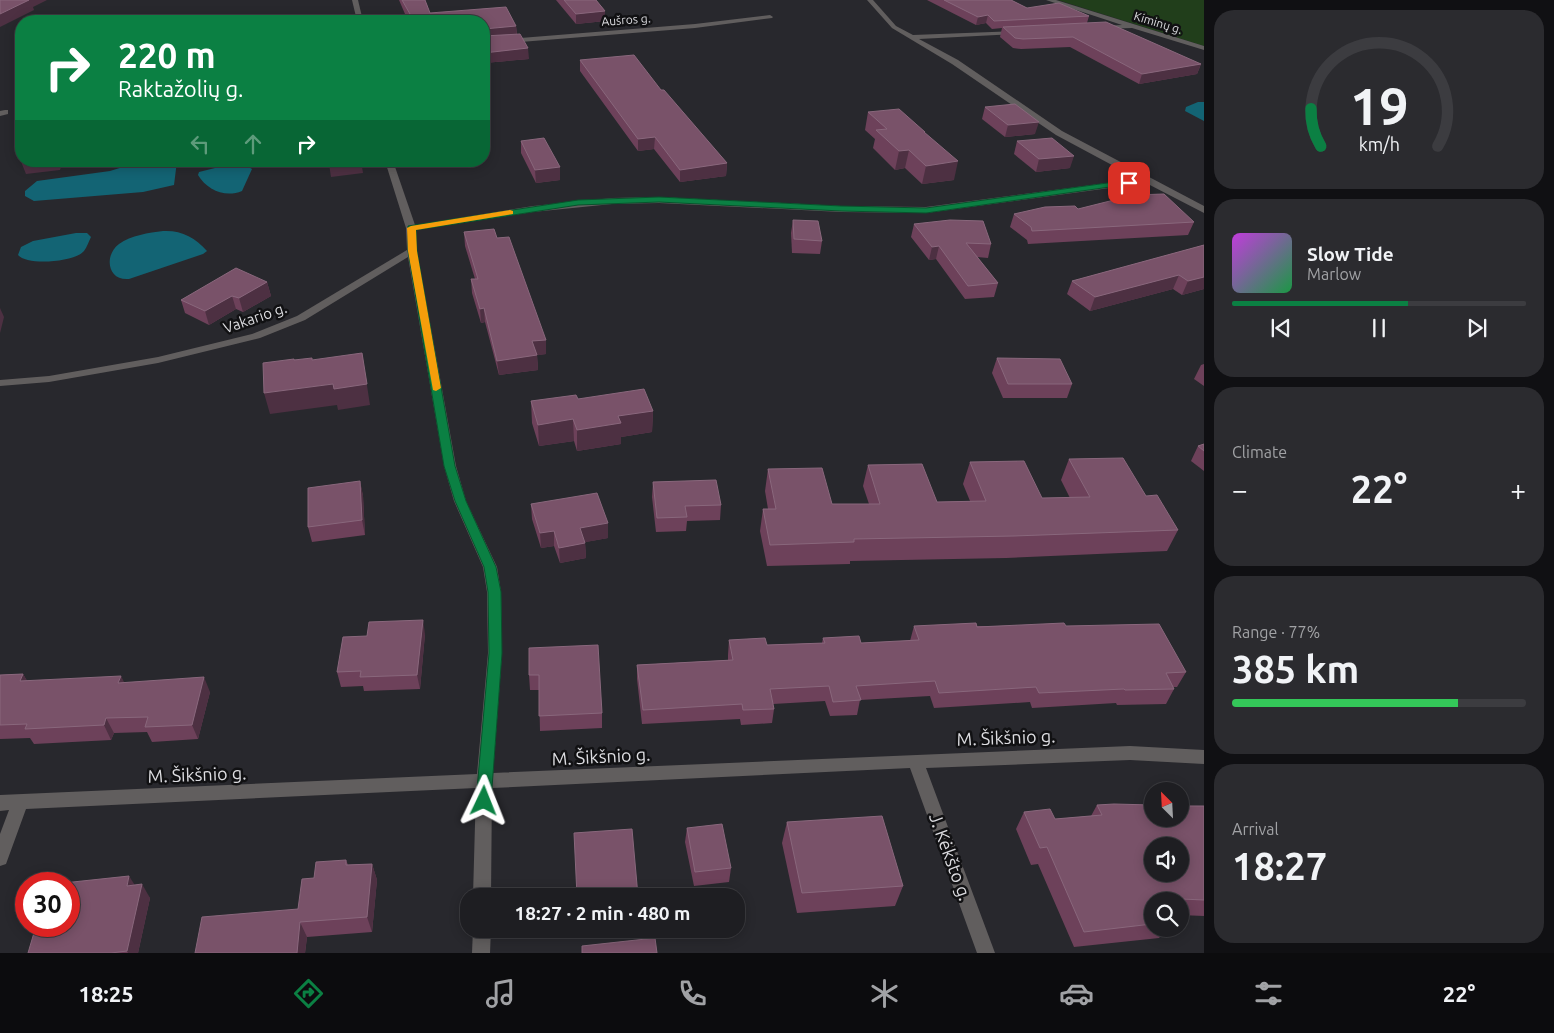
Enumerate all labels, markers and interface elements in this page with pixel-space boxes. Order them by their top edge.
street label: Kiminų g. [1132,9,1184,36]
street label: Aušros g. [601,11,651,28]
icon: right [35,35,100,100]
text: 220 m [118,35,216,75]
text: Raktažolių g. [118,76,244,101]
text: 19 [1350,77,1408,135]
icon: left [186,130,214,158]
icon: ahead [239,130,267,158]
icon: right [292,130,320,158]
text: km/h [1358,134,1400,154]
pin [1108,162,1150,204]
icon: arrive [1115,169,1143,197]
text: Slow Tide [1307,243,1394,265]
text: Marlow [1307,265,1361,283]
street label: Vakario g. [221,299,289,336]
icon: previous [1267,314,1295,342]
icon: pause [1365,314,1393,342]
icon: next [1463,314,1491,342]
text: Climate [1232,443,1287,461]
text: 22° [1351,468,1407,510]
text: − [1232,474,1248,505]
text: + [1510,474,1526,505]
text: Range · 77% [1232,623,1320,641]
text: 385 km [1232,648,1359,690]
street label: M. Šikšnio g. [956,724,1056,749]
street label: M. Šikšnio g. [551,742,651,769]
street label: M. Šikšnio g. [147,761,247,786]
position arrow [457,774,509,826]
north arrow [1144,782,1189,828]
map controls [1144,782,1189,937]
street label: J. Kėkšto g. [926,810,976,903]
text: Arrival [1232,820,1279,838]
button: sound [1144,837,1189,882]
text: 18:27 [1232,845,1327,887]
speed limit sign: 30 [15,872,80,937]
button: search [1144,892,1189,937]
text: 18:27 · 2 min · 480 m [515,902,690,924]
icon: directions [291,976,326,1011]
icon: music [483,976,518,1011]
icon: phone [675,976,710,1011]
icon: climate [867,976,902,1011]
icon: car [1059,976,1094,1011]
icon: filters [1251,976,1286,1011]
text: 18:25 [79,981,134,1006]
text: 22° [1443,981,1475,1006]

